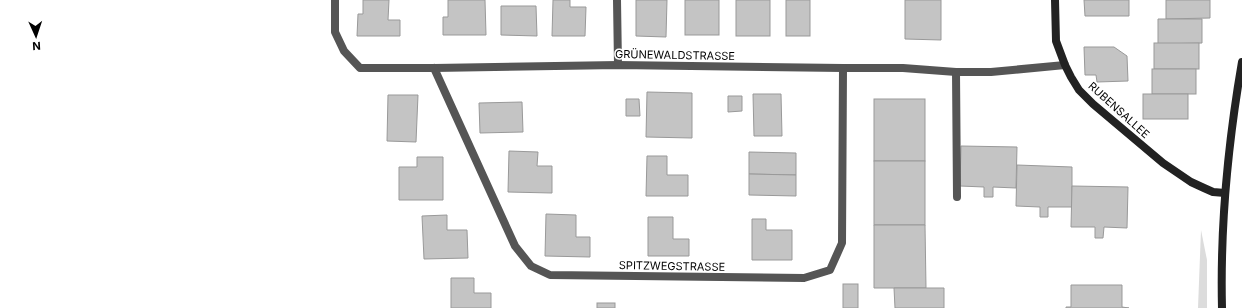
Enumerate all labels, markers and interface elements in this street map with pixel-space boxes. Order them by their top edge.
north arrow [16,16,56,56]
text: N [32,39,41,53]
street label: GRÜNEWALDSTRASSE [615,47,735,63]
street label: RUBENSALLEE [1085,79,1153,141]
street label: SPITZWEGSTRASSE [619,258,725,274]

